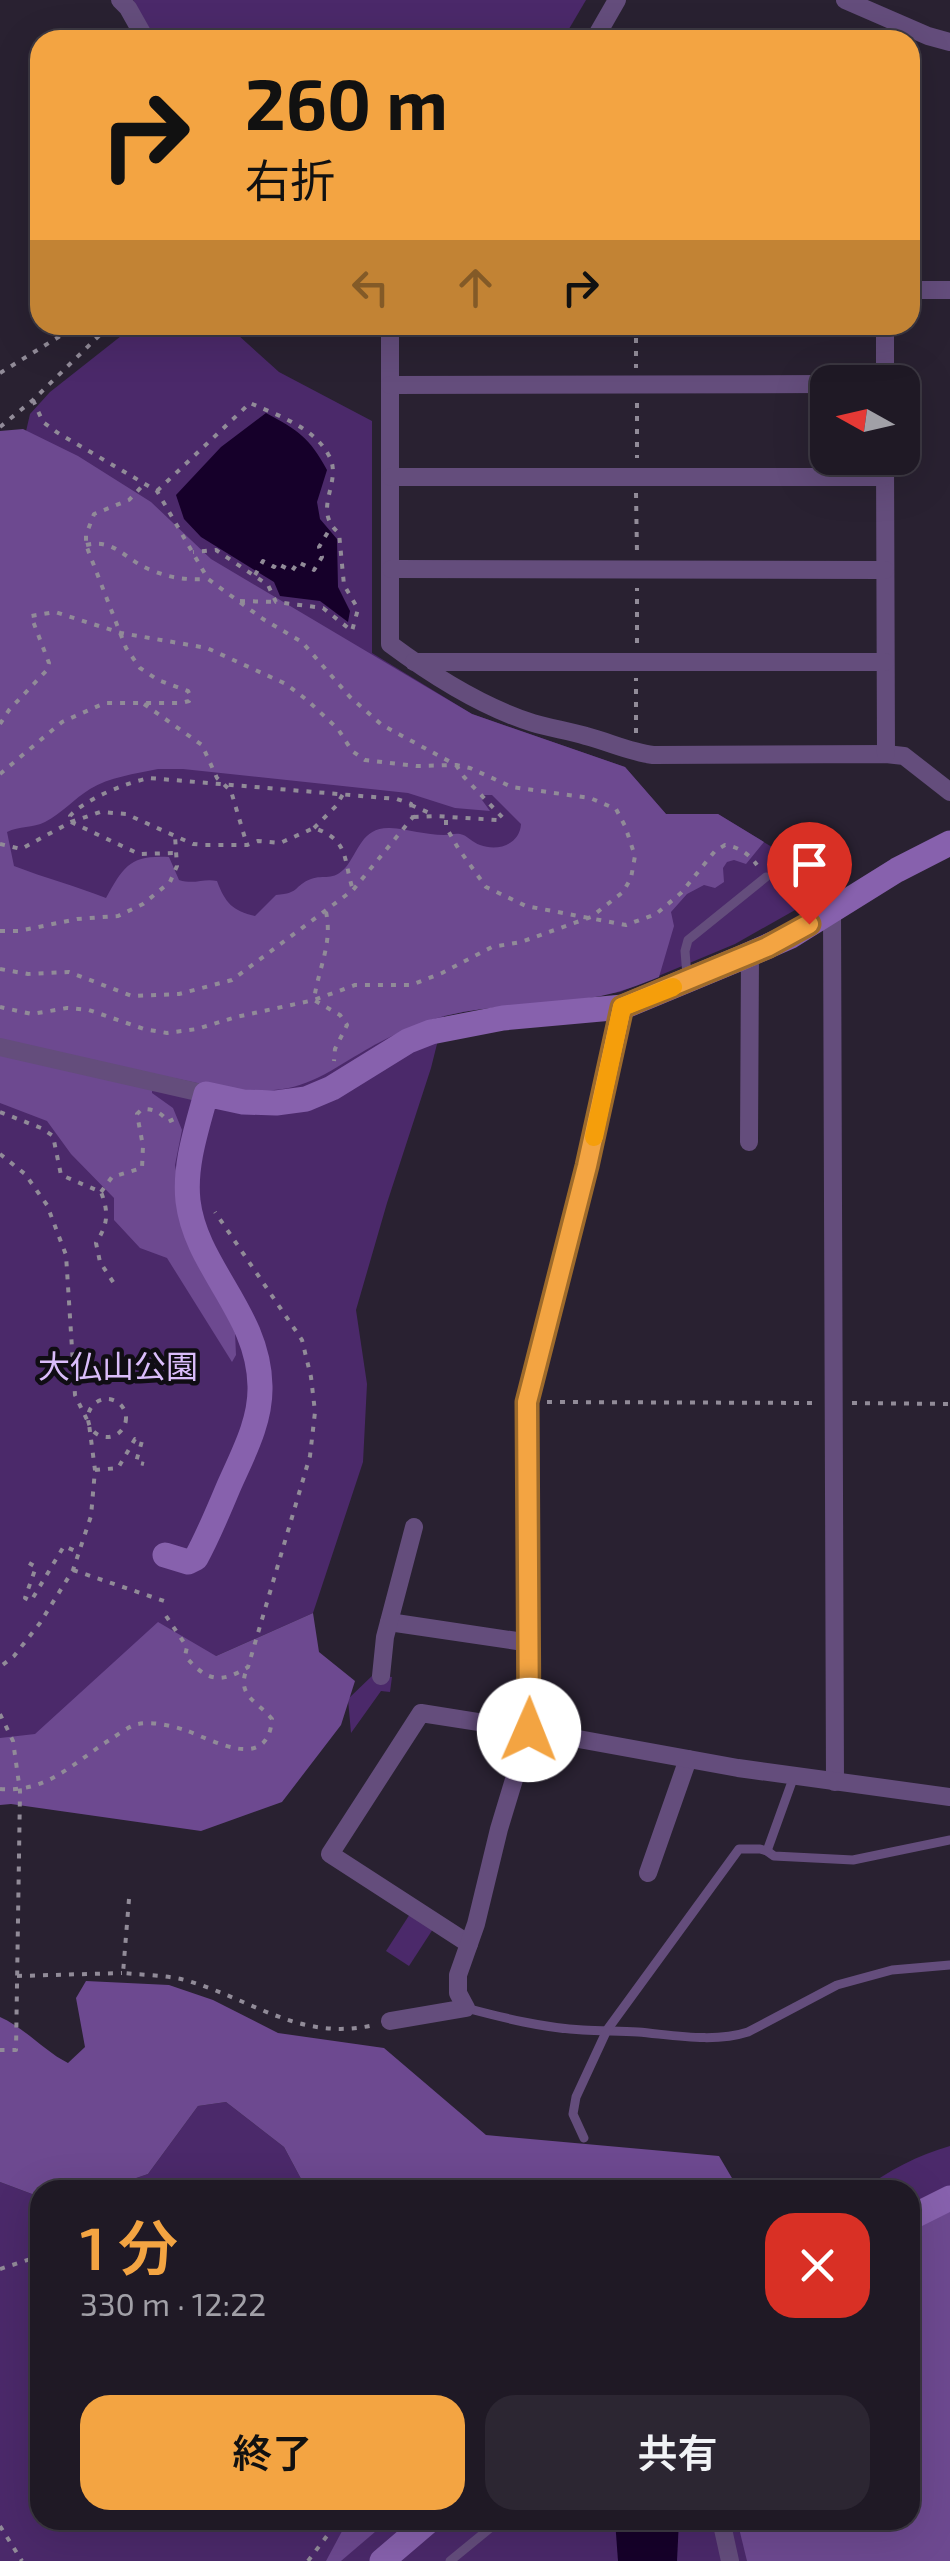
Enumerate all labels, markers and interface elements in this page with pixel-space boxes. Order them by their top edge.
text: 260 m [245,60,448,144]
icon: right [80,70,210,200]
text: 右折 [245,152,335,206]
icon: left [343,260,398,315]
icon: ahead [448,260,503,315]
icon: right [553,260,608,315]
north arrow [810,365,920,475]
map controls [810,365,920,475]
pin [767,822,852,925]
icon: arrive [782,837,837,892]
park label: 大仏山公園 [38,1346,198,1384]
position arrow [477,1678,581,1782]
text: 1 分 [80,2210,178,2282]
button: close [765,2213,870,2318]
text: 330 m · 12:22 [80,2284,266,2322]
button: 終了 [80,2395,465,2510]
button: 共有 [485,2395,870,2510]

